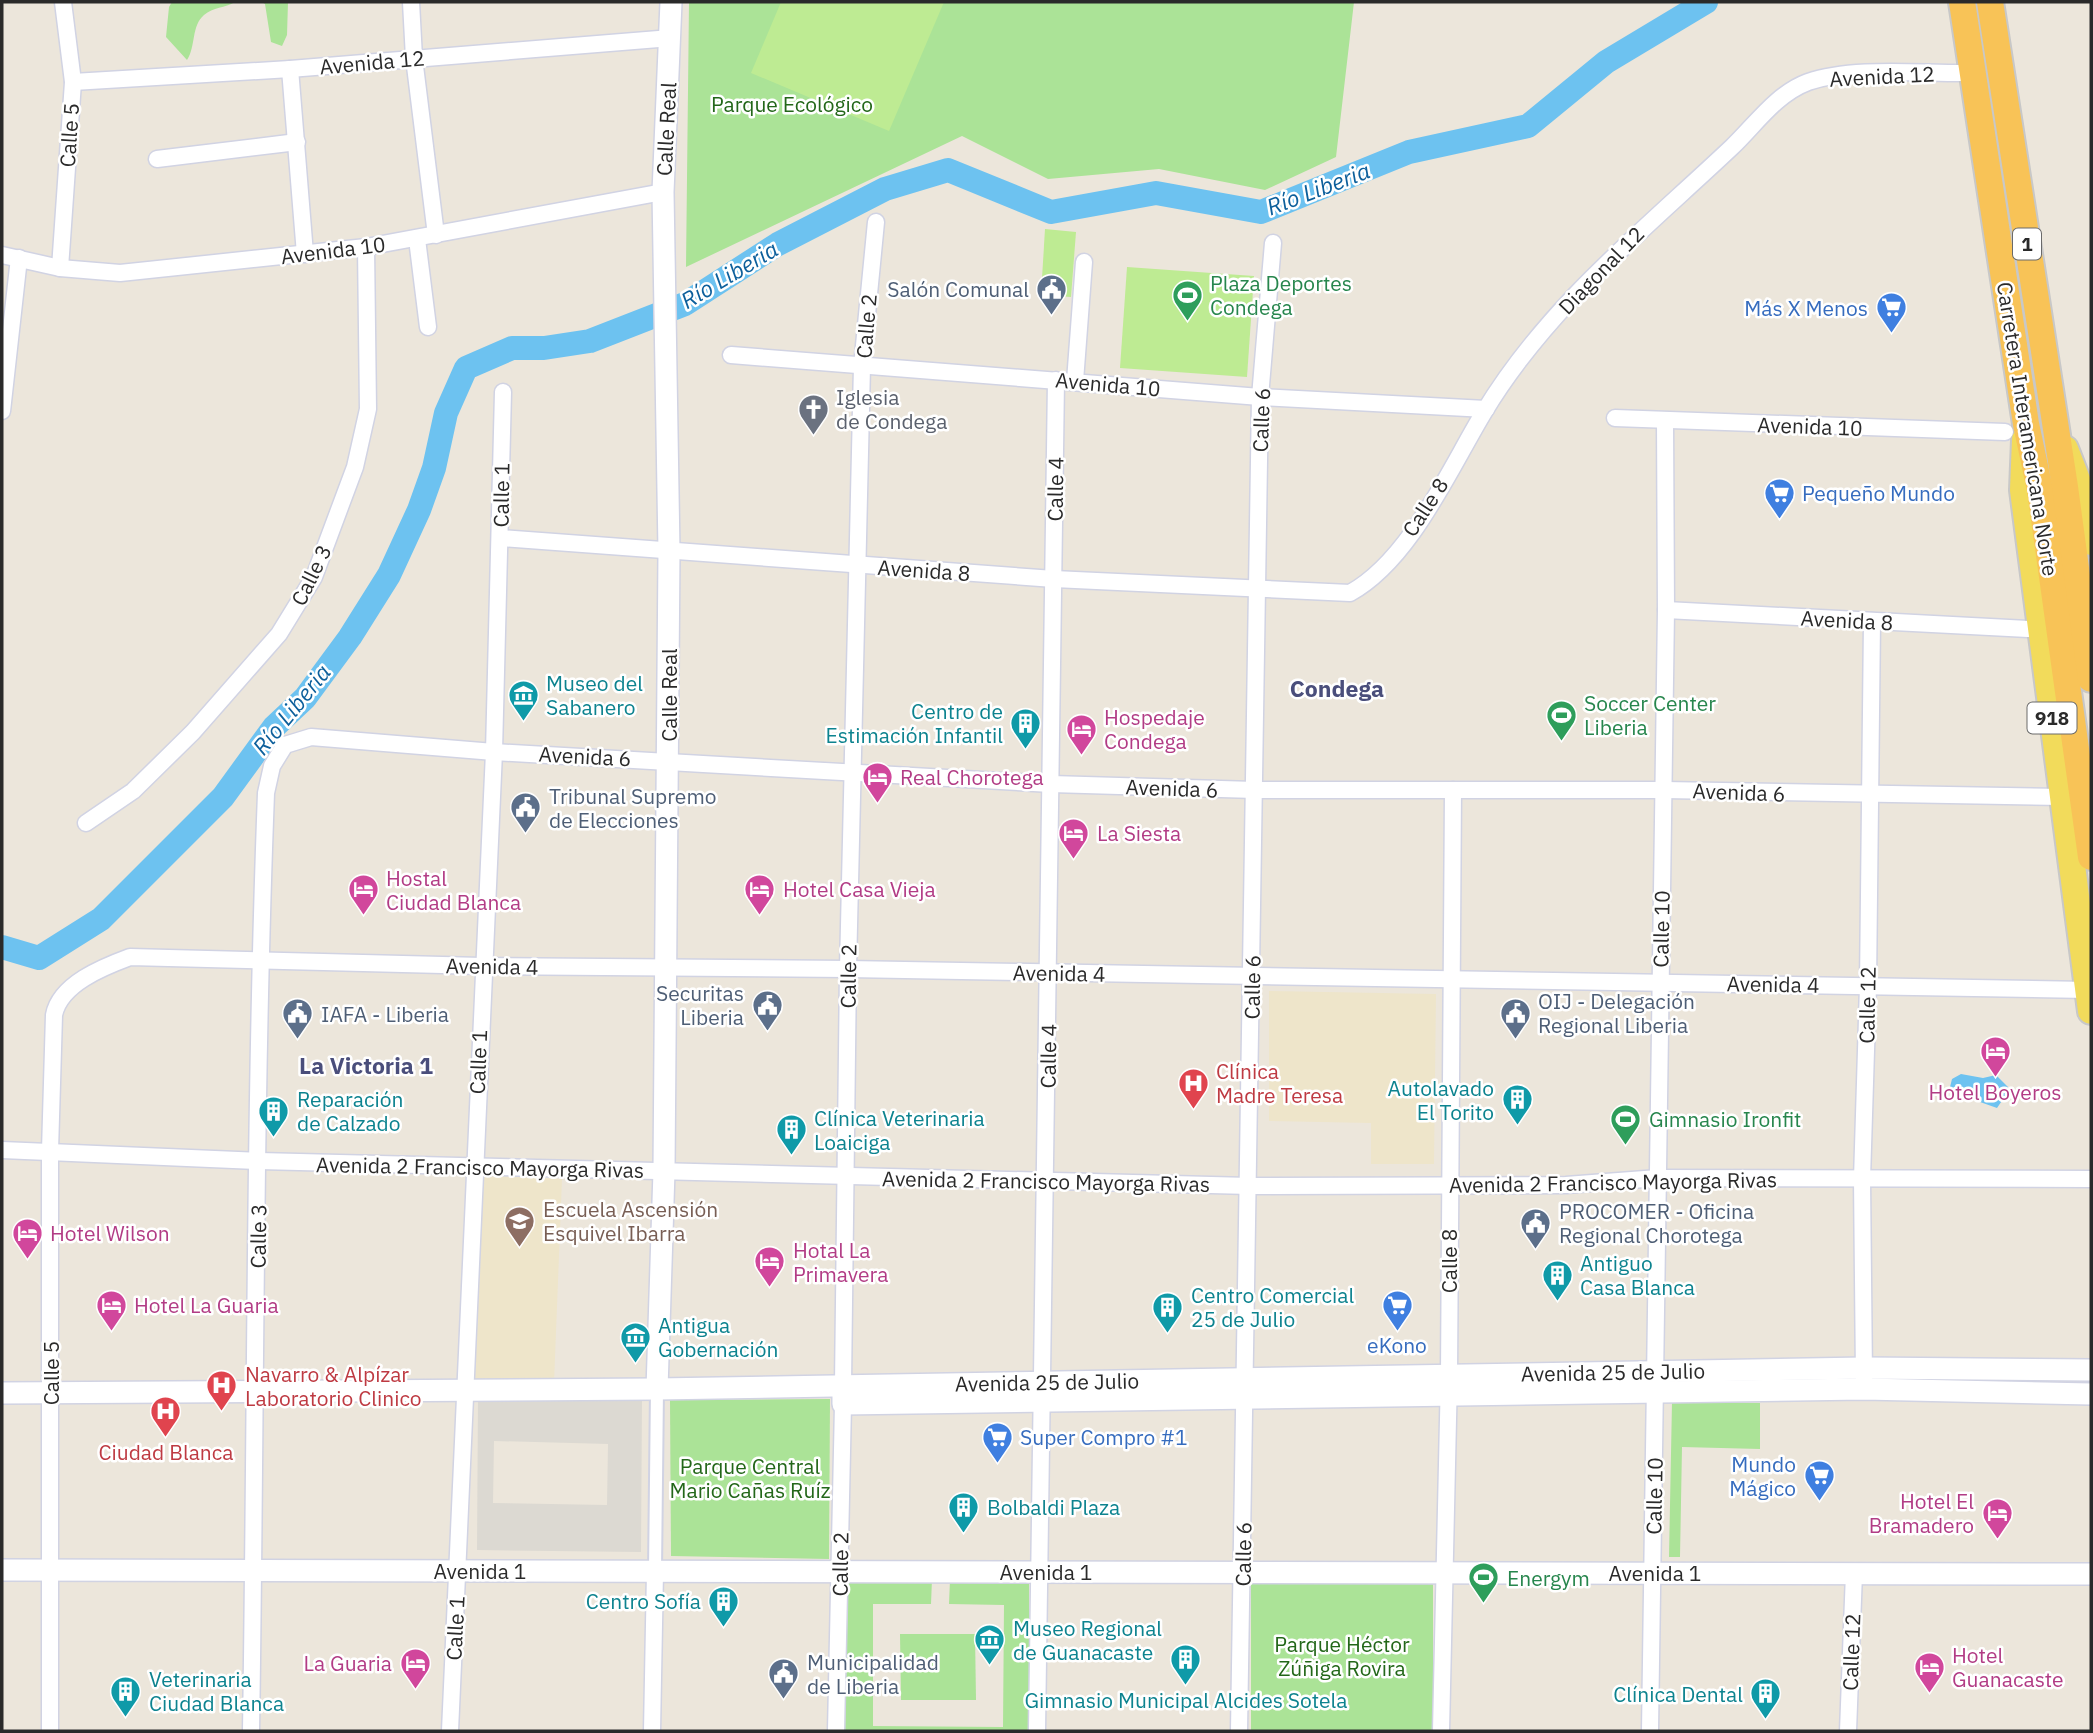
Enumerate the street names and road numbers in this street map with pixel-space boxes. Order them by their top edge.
street label: Avenida 12 [318,43,426,81]
street label: Avenida 12 [1829,59,1935,93]
street label: Calle Real [650,81,682,176]
street label: Calle 5 [53,102,85,168]
street label: Diagonal 12 [1552,220,1650,320]
road number: 1 [2013,228,2041,260]
street label: Avenida 10 [279,230,387,270]
street label: Carretera Interamericana Norte [1991,280,2065,578]
street label: Calle 2 [849,293,883,359]
street label: Avenida 10 [1054,365,1162,403]
street label: Calle 6 [1246,387,1276,453]
street label: Avenida 10 [1757,410,1863,442]
street label: Calle 4 [1040,456,1070,522]
street label: Calle 1 [486,462,516,528]
street label: Calle 8 [1396,472,1454,542]
street label: Calle 3 [284,540,338,610]
street label: Avenida 8 [877,553,971,587]
street label: Avenida 8 [1800,604,1894,636]
street label: Calle Real [655,648,683,742]
road number: 918 [2028,702,2076,734]
street label: Avenida 6 [538,740,632,772]
street label: Avenida 6 [1125,772,1219,804]
street label: Avenida 6 [1692,776,1786,808]
street label: Calle 10 [1646,890,1676,968]
street label: Calle 2 [833,943,863,1009]
street label: Avenida 4 [445,951,539,981]
street label: Calle 6 [1237,954,1267,1020]
street label: Avenida 4 [1012,958,1106,988]
street label: Calle 12 [1852,966,1882,1044]
street label: Avenida 4 [1726,969,1820,999]
street label: Calle 4 [1033,1023,1063,1089]
street label: Calle 1 [463,1029,493,1095]
street label: Avenida 2 Francisco Mayorga Rivas [316,1150,644,1184]
street label: Avenida 2 Francisco Mayorga Rivas [882,1164,1210,1198]
street label: Avenida 2 Francisco Mayorga Rivas [1449,1165,1777,1199]
street label: Calle 3 [243,1203,273,1269]
street label: Calle 8 [1435,1229,1463,1293]
street label: Calle 5 [37,1341,65,1405]
street label: Avenida 25 de Julio [1521,1356,1705,1388]
street label: Avenida 25 de Julio [955,1366,1139,1398]
street label: Calle 10 [1639,1457,1669,1535]
street label: Calle 6 [1228,1521,1258,1587]
street label: Calle 2 [825,1531,855,1597]
street label: Avenida 1 [434,1557,526,1585]
street label: Avenida 1 [1000,1558,1092,1586]
street label: Avenida 1 [1609,1559,1701,1587]
street label: Calle 1 [439,1595,471,1661]
street label: Calle 12 [1836,1613,1866,1691]

